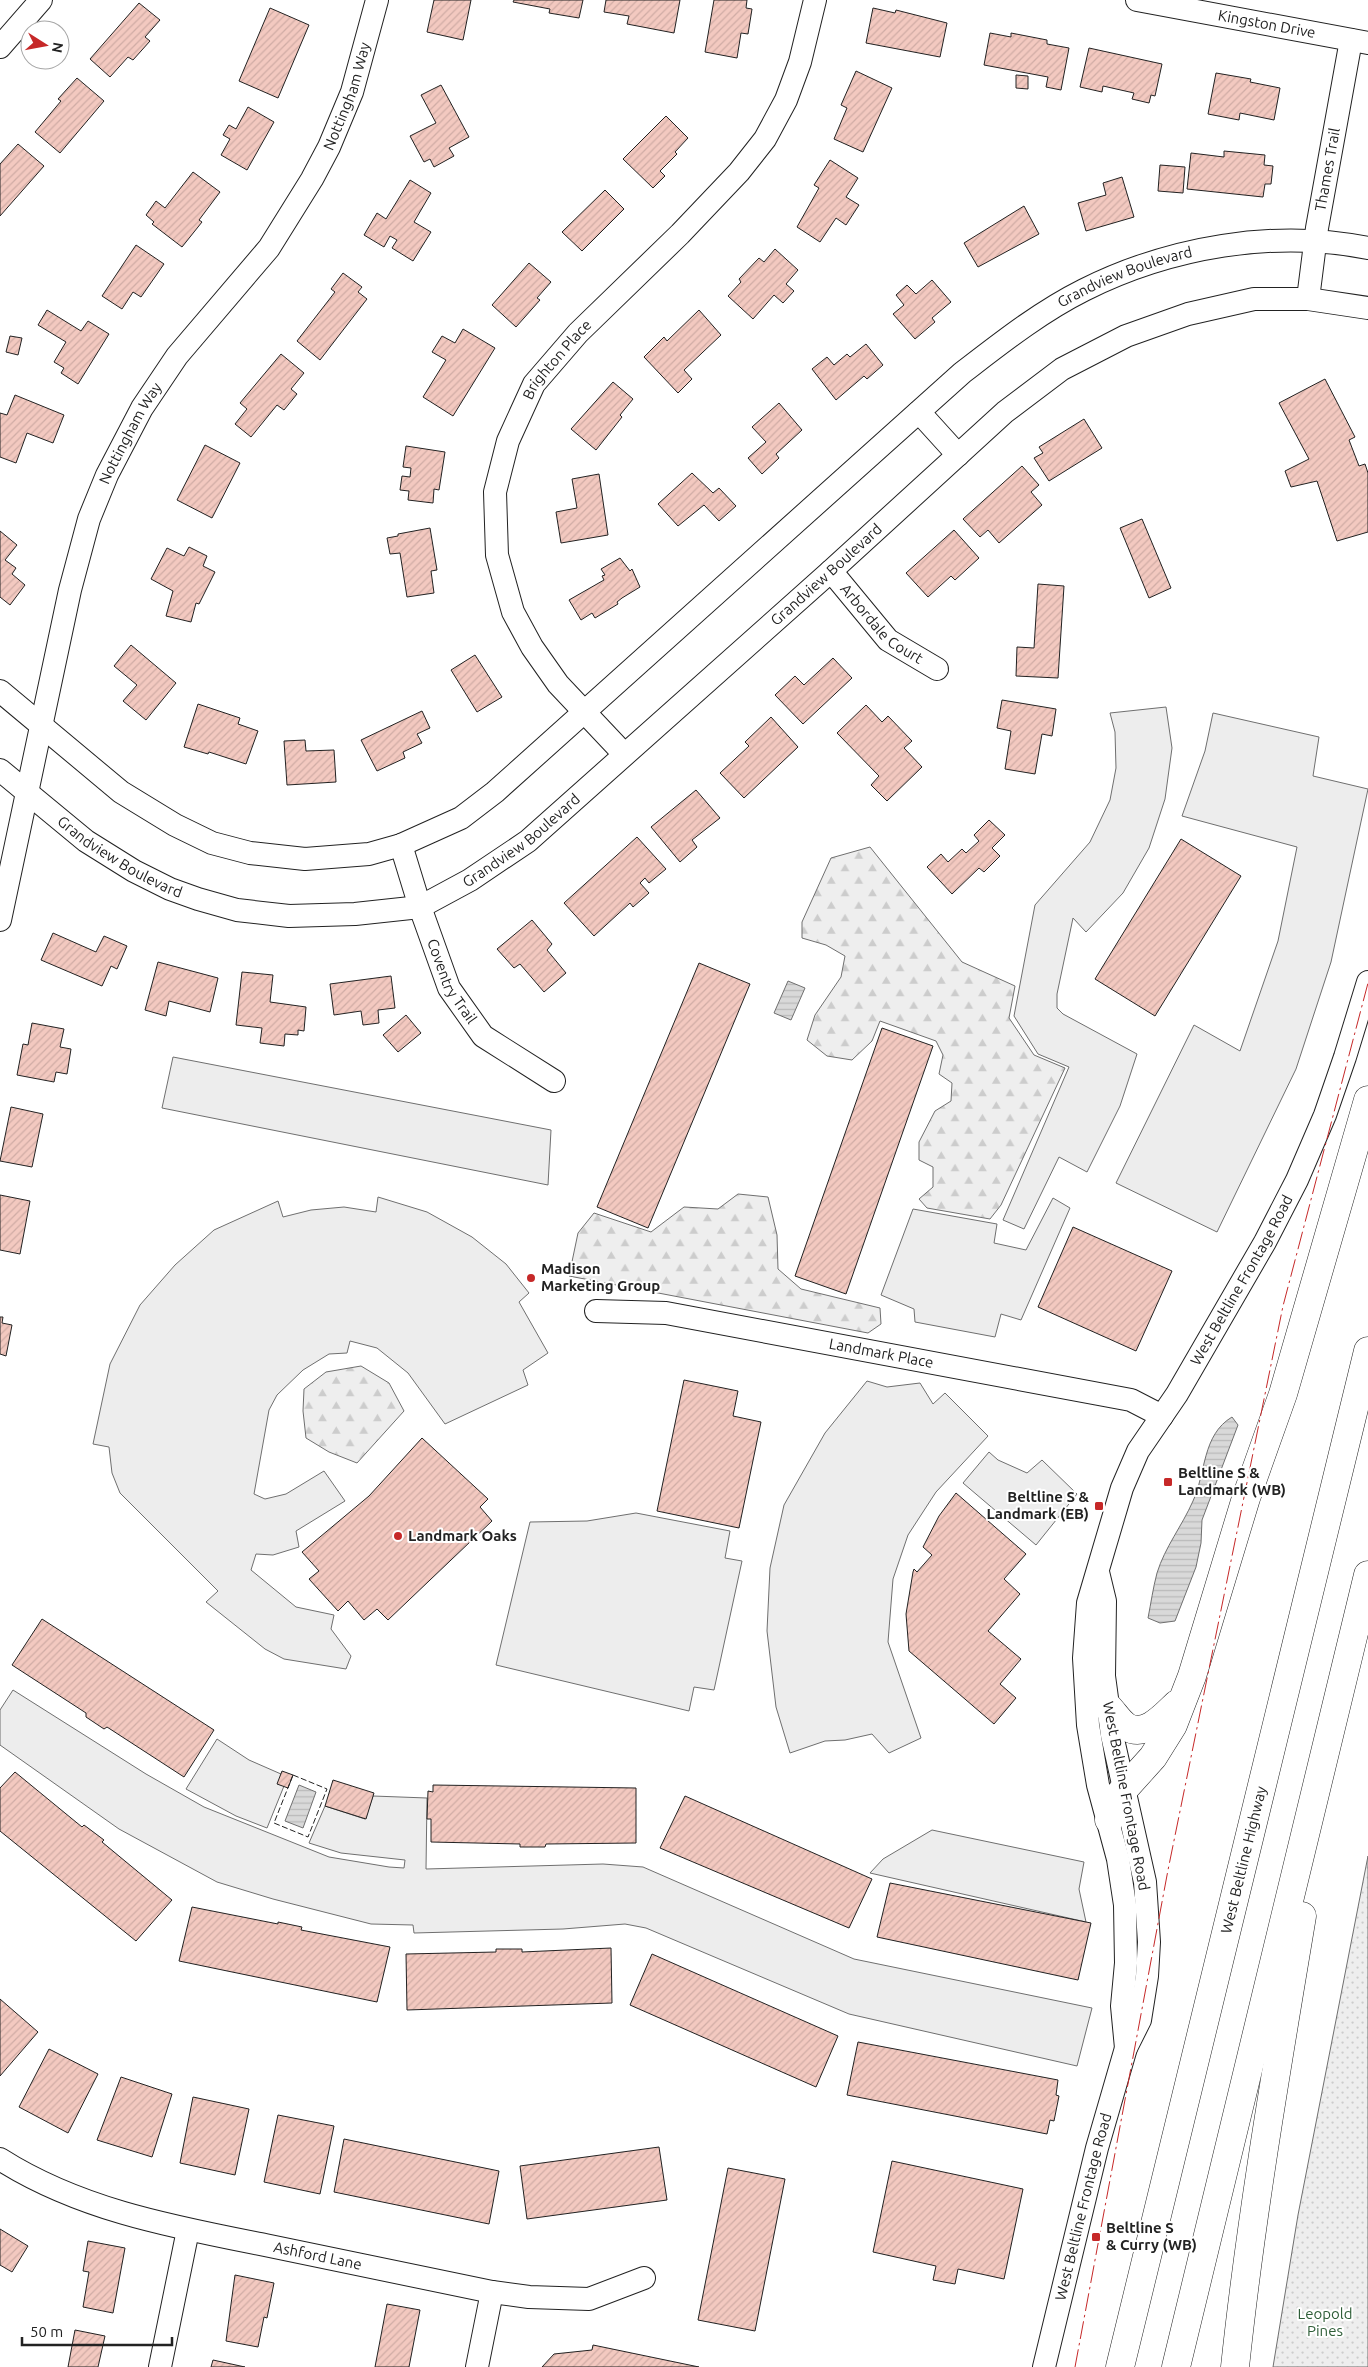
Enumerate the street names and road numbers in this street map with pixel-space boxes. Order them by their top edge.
street label: Kingston Drive [1217,6,1317,41]
street label: Nottingham Way [320,40,373,153]
street label: Thames Trail [1311,126,1343,213]
street label: Grandview Boulevard [1054,243,1194,311]
street label: Brighton Place [519,316,594,402]
street label: Nottingham Way [95,379,165,486]
street label: Grandview Boulevard [767,520,885,629]
street label: Arbordale Court [837,580,926,667]
street label: Grandview Boulevard [460,790,583,890]
street label: Grandview Boulevard [54,812,185,901]
street label: Coventry Trail [424,936,481,1027]
street label: West Beltline Frontage Road [1187,1192,1296,1368]
street label: Landmark Place [828,1335,935,1371]
street label: West Beltline Frontage Road [1100,1700,1153,1892]
street label: West Beltline Highway [1217,1784,1269,1935]
street label: West Beltline Frontage Road [1051,2111,1115,2302]
street label: Ashford Lane [272,2238,363,2273]

